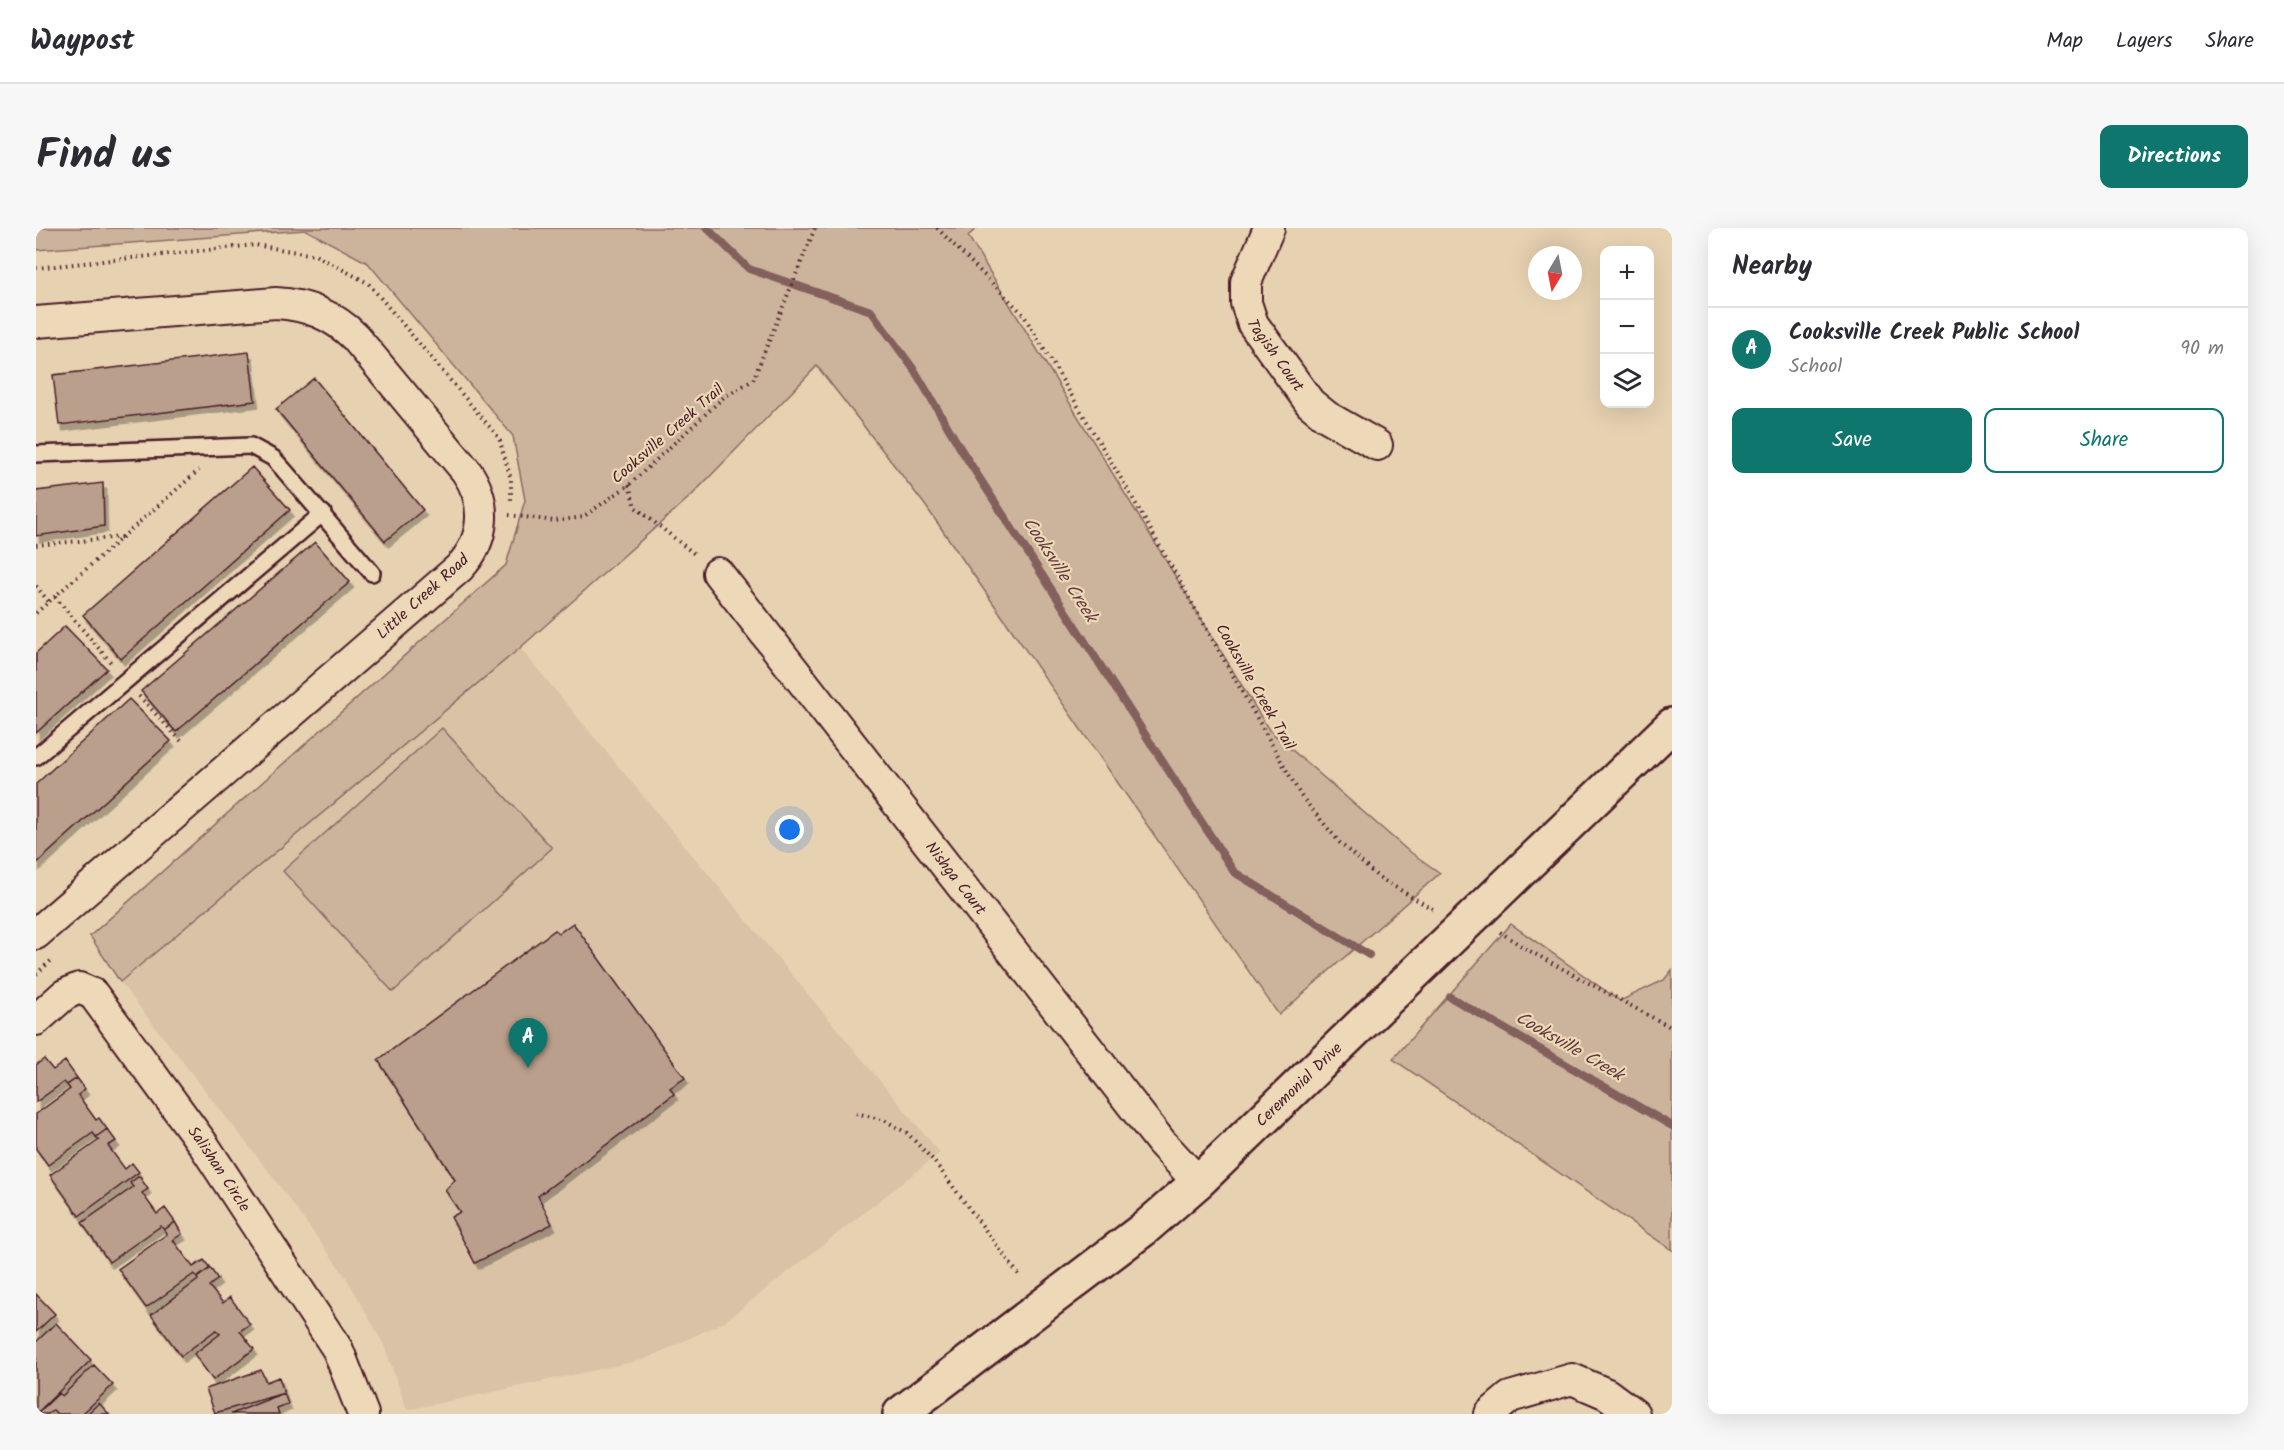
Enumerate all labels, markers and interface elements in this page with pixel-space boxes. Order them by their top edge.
text: Waypost [30,19,134,64]
text: Map [2046,25,2083,58]
text: Layers [2116,25,2172,58]
text: Share [2205,25,2254,58]
text: Find us [36,123,172,190]
button: Directions [2100,125,2248,188]
north arrow [1528,246,1582,300]
map controls [1600,246,1654,408]
button: + [1600,246,1654,300]
text: Nearby [1732,246,1812,288]
button: − [1600,300,1654,354]
street label: Tagish Court [1240,316,1311,398]
text: Cooksville Creek Public School [1789,316,2079,351]
text: A [1745,333,1758,365]
text: 90 m [2180,333,2224,365]
text: School [1789,351,1842,383]
button: layers [1600,354,1654,408]
street label: Cooksville Creek Trail [606,378,730,490]
button: Save [1732,408,1972,473]
button: Share [1984,408,2224,473]
water label: Cooksville Creek [1014,512,1105,631]
street label: Little Creek Road [371,548,476,646]
street label: Cooksville Creek Trail [1208,619,1302,755]
your location [775,815,804,844]
street label: Nishga Court [919,836,993,921]
water label: Cooksville Creek [1510,1004,1631,1091]
pin: A [508,1018,548,1068]
street label: Ceremonial Drive [1250,1036,1348,1133]
street label: Salishan Circle [181,1121,257,1217]

